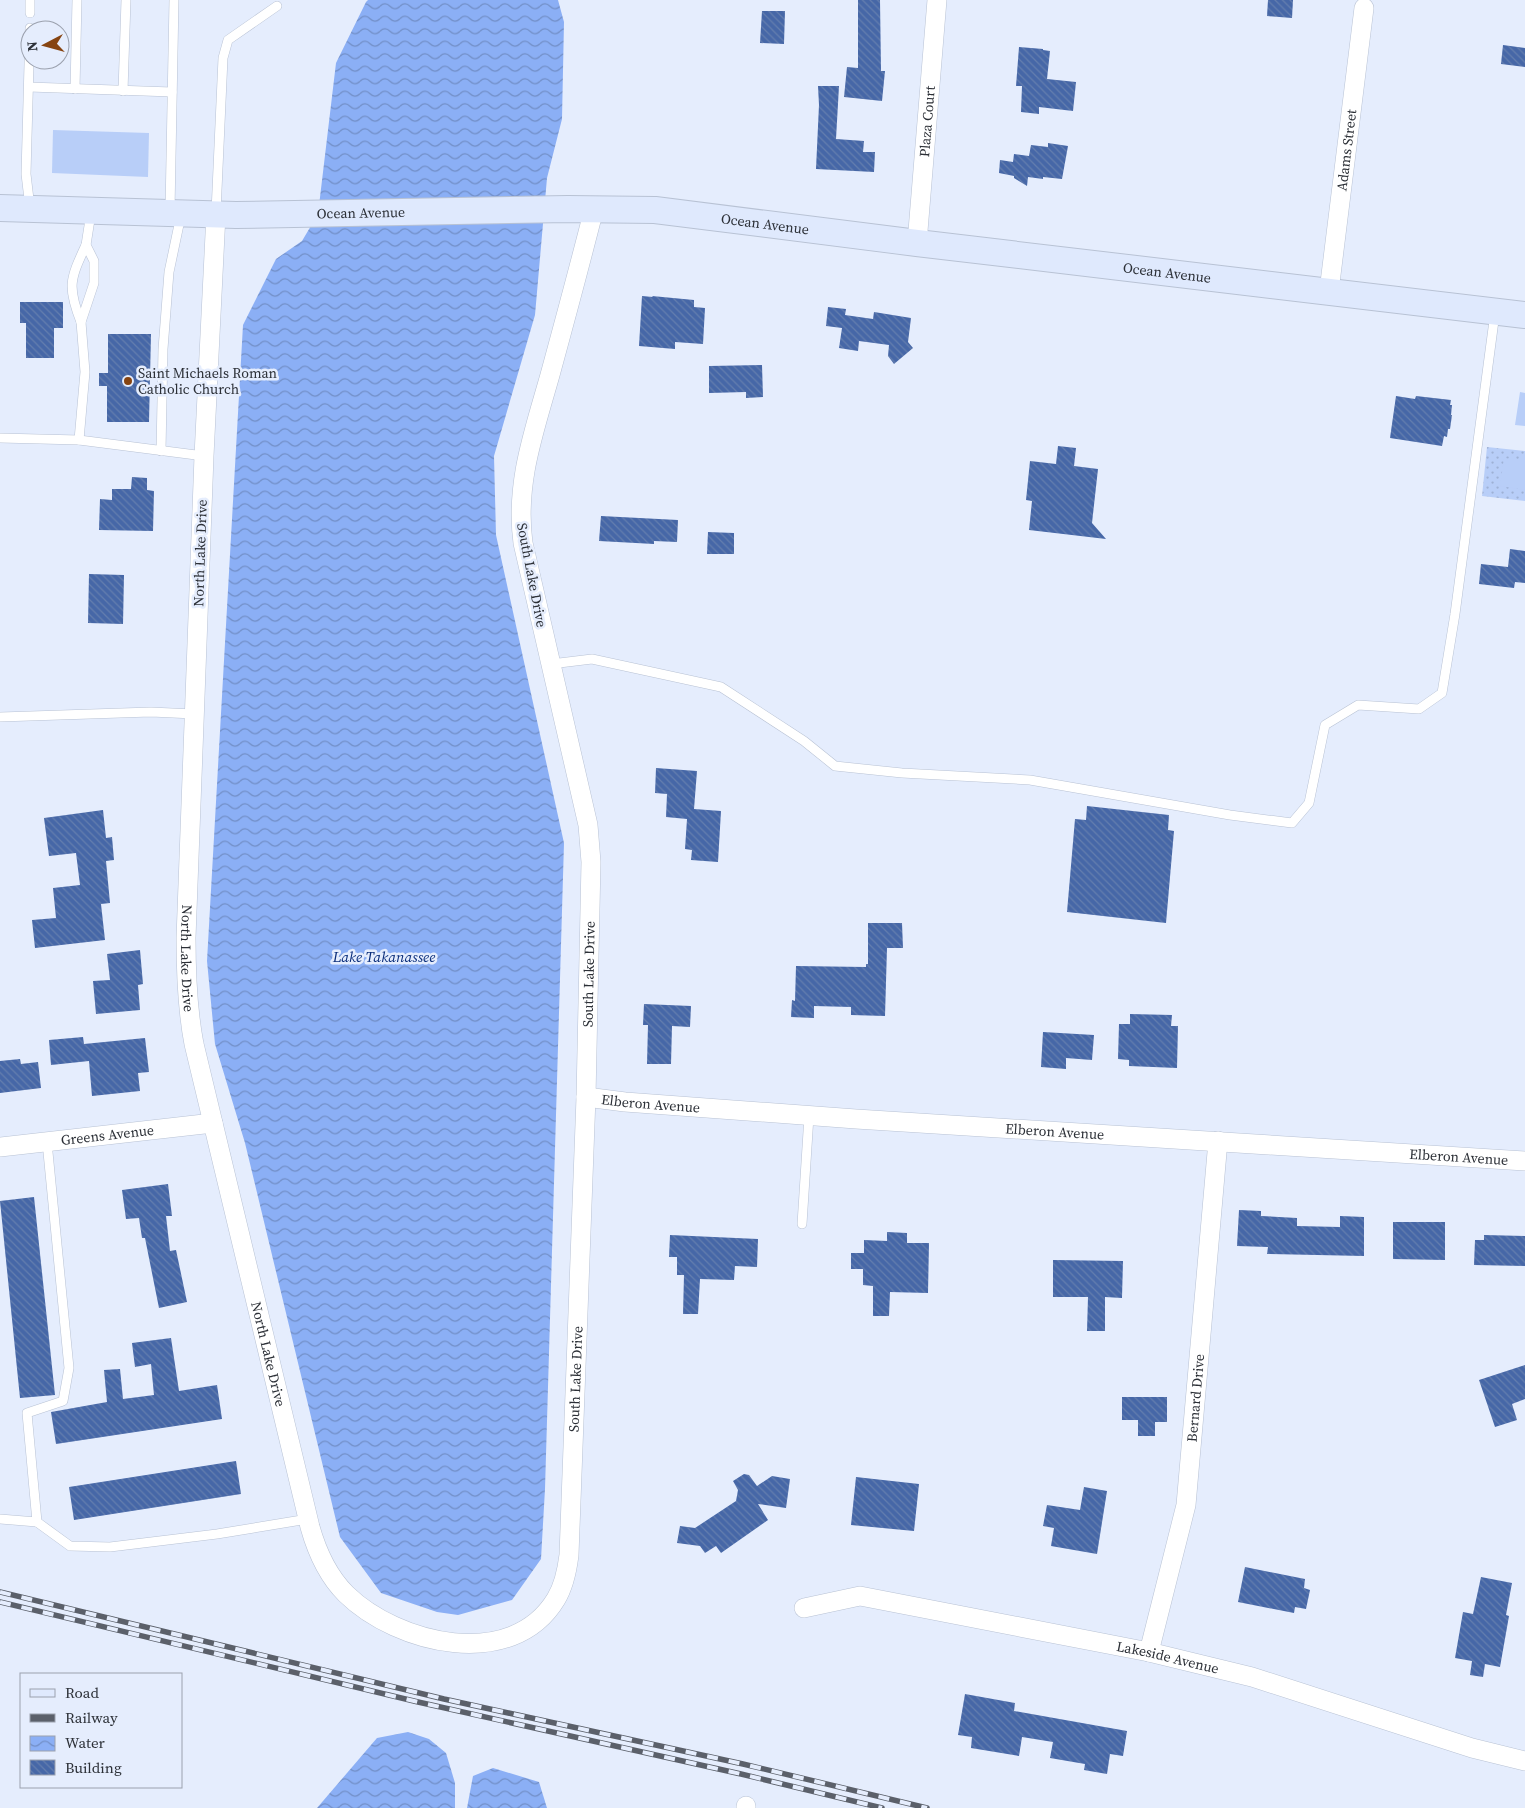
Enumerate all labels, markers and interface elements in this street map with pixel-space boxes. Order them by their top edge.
north arrow [20,20,70,70]
text: N [22,40,43,52]
street label: Plaza Court [914,84,940,158]
street label: Adams Street [1331,108,1361,192]
street label: Ocean Avenue [316,202,405,224]
street label: Ocean Avenue [720,208,810,239]
street label: Ocean Avenue [1122,257,1212,288]
place label: Saint Michaels Roman Catholic Church [138,363,278,399]
marker: Saint Michaels Roman Catholic Church [122,375,134,387]
street label: North Lake Drive [188,499,212,607]
street label: South Lake Drive [512,521,552,629]
street label: North Lake Drive [176,904,199,1013]
street label: South Lake Drive [577,921,600,1027]
water label: Lake Takanassee [332,946,435,967]
street label: Elberon Avenue [600,1089,701,1117]
street label: Elberon Avenue [1005,1118,1105,1145]
street label: Greens Avenue [60,1120,155,1150]
street label: Elberon Avenue [1409,1144,1509,1170]
street label: North Lake Drive [246,1300,291,1409]
street label: South Lake Drive [564,1325,587,1432]
street label: Bernard Drive [1182,1353,1209,1443]
street label: Lakeside Avenue [1115,1636,1221,1679]
legend [20,1673,182,1788]
text: Road [65,1682,99,1703]
text: Railway [65,1707,118,1728]
text: Water [65,1732,106,1753]
text: Building [65,1757,122,1778]

